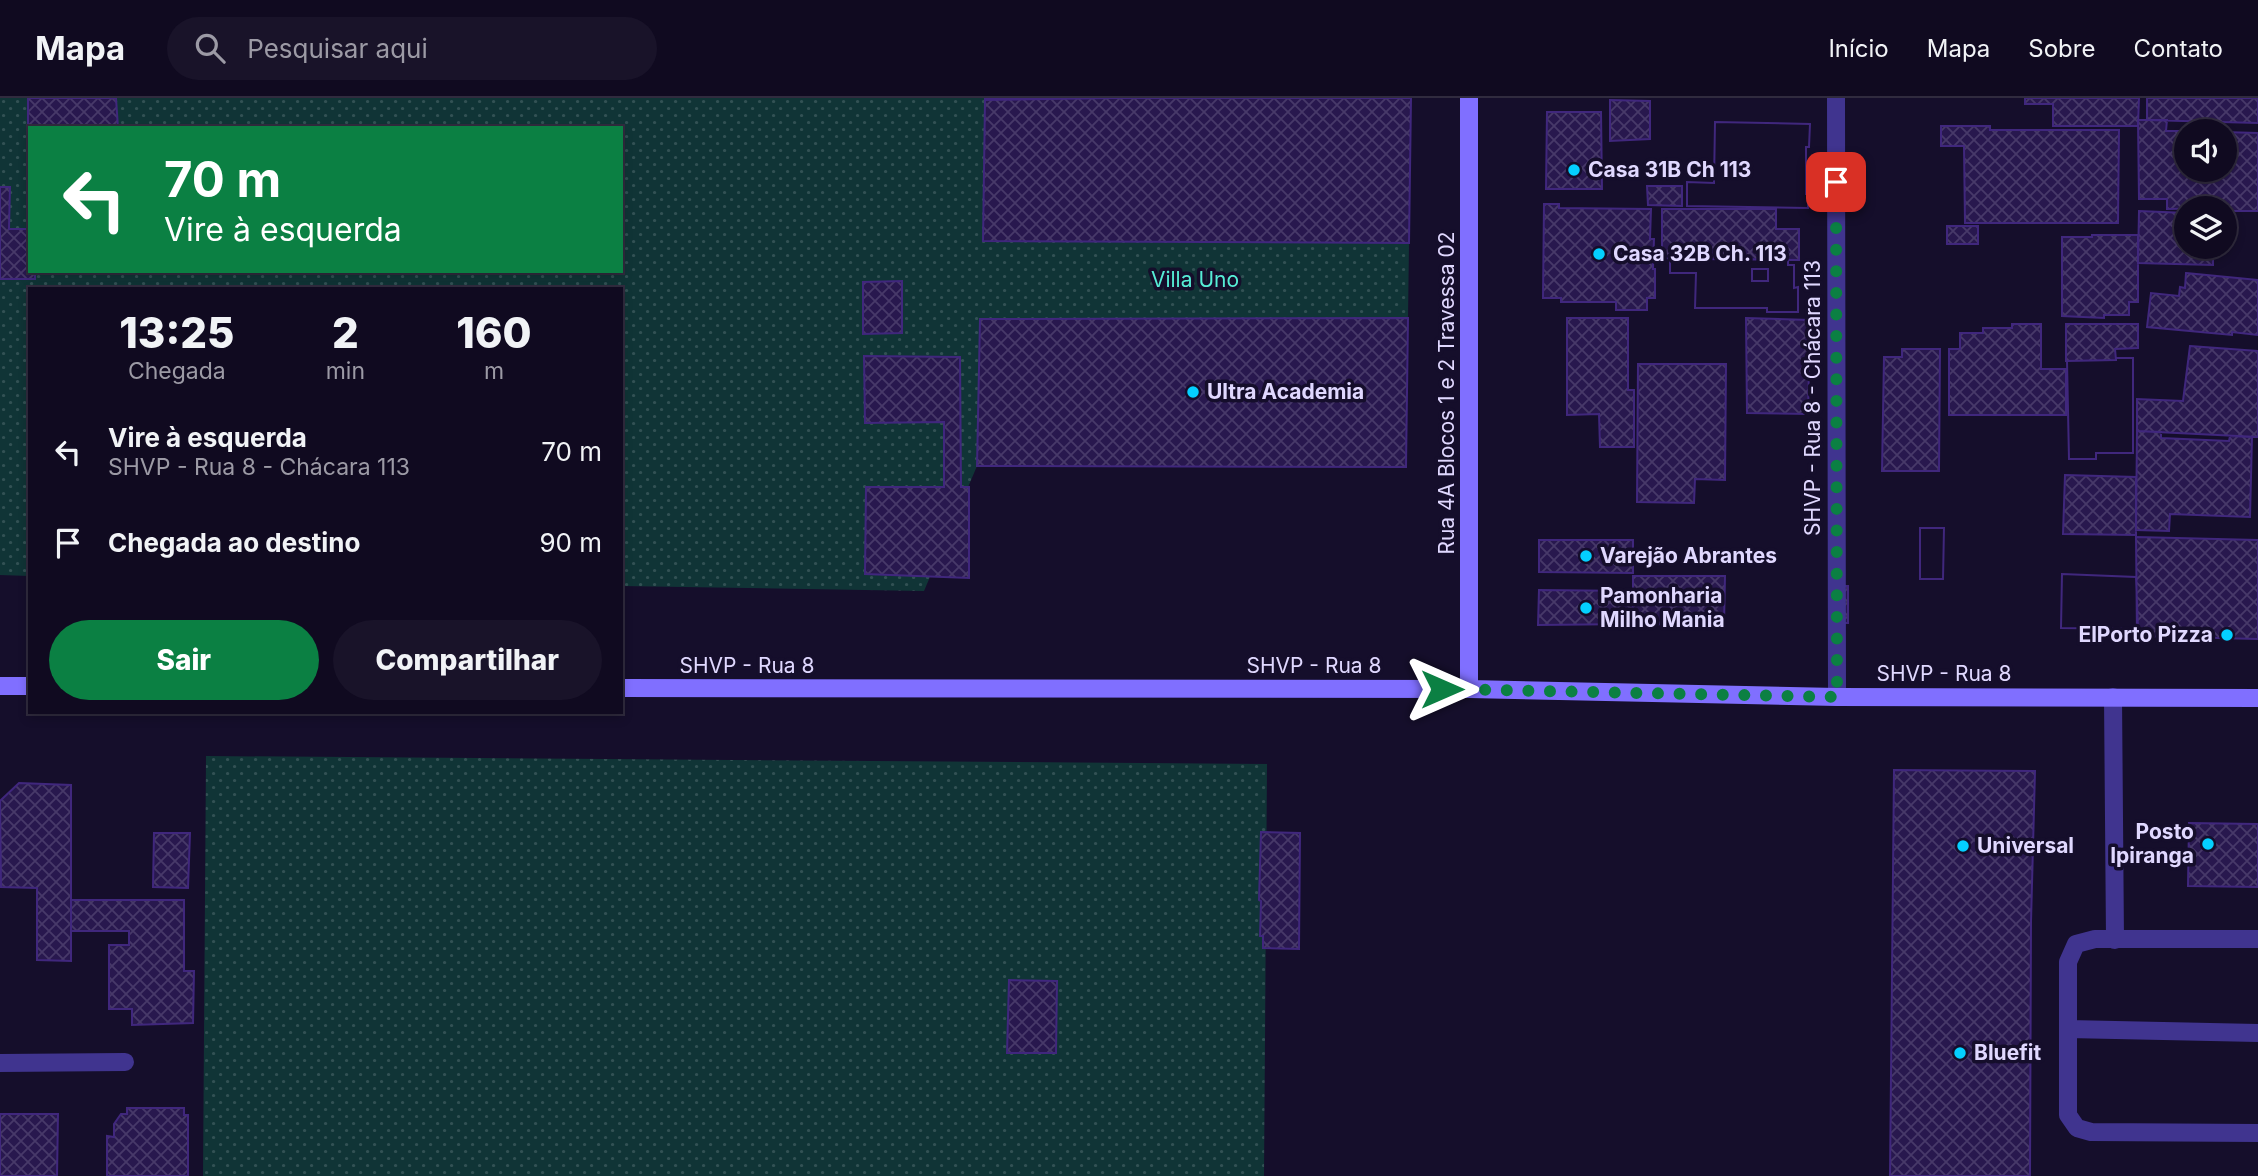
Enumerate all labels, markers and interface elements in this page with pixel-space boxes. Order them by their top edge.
search box [167,17,657,80]
text: Mapa [35,28,125,68]
icon: search [191,29,229,67]
text: Pesquisar aqui [247,33,428,64]
text: Início [1828,34,1889,63]
text: Mapa [1927,34,1990,63]
text: Sobre [2028,34,2095,63]
text: Contato [2133,34,2223,63]
map controls [2174,119,2237,259]
button: sound [2174,119,2237,182]
text: 70 m [164,150,281,209]
pin [1806,152,1866,212]
icon: left [49,154,140,245]
place label: Casa 31B Ch 113 [1588,157,1751,182]
marker: Casa 31B Ch 113 [1566,162,1582,178]
icon: arrive [1817,163,1855,201]
button: layers [2174,196,2237,259]
text: Vire à esquerda [164,210,402,249]
street label: Rua 4A Blocos 1 e 2 Travessa 02 [1434,231,1459,555]
place label: Casa 32B Ch. 113 [1613,241,1787,266]
marker: Casa 32B Ch. 113 [1591,246,1607,262]
street label: SHVP - Rua 8 - Chácara 113 [1800,260,1825,536]
park label: Villa Uno [1151,267,1239,292]
text: 13:25 [119,307,234,358]
text: 2 [332,307,359,358]
text: 160 [456,307,532,358]
text: Chegada [128,357,226,385]
text: min [326,357,365,385]
text: m [484,357,504,385]
place label: Ultra Academia [1207,379,1364,404]
marker: Ultra Academia [1185,384,1201,400]
text: Vire à esquerda [108,422,307,453]
icon: left [49,433,87,471]
text: 70 m [541,436,602,467]
text: SHVP - Rua 8 - Chácara 113 [108,453,410,481]
icon: arrive [49,524,87,562]
text: Chegada ao destino [108,527,360,558]
text: 90 m [539,527,602,558]
place label: Varejão Abrantes [1600,543,1777,568]
marker: Varejão Abrantes [1578,548,1594,564]
place label: Pamonharia Milho Mania [1600,583,1725,632]
marker: Pamonharia Milho Mania [1578,600,1594,616]
button: Sair [49,620,319,700]
button: Compartilhar [333,620,602,700]
place label: ElPorto Pizza [2078,622,2213,647]
marker: ElPorto Pizza [2219,627,2235,643]
position arrow [1405,652,1479,726]
street label: SHVP - Rua 8 [679,653,815,678]
street label: SHVP - Rua 8 [1246,653,1382,678]
street label: SHVP - Rua 8 [1876,661,2012,686]
place label: Posto Ipiranga [2110,819,2194,868]
place label: Universal [1977,833,2074,858]
marker: Posto Ipiranga [2200,836,2216,852]
marker: Universal [1955,838,1971,854]
place label: Bluefit [1974,1040,2041,1065]
marker: Bluefit [1952,1045,1968,1061]

